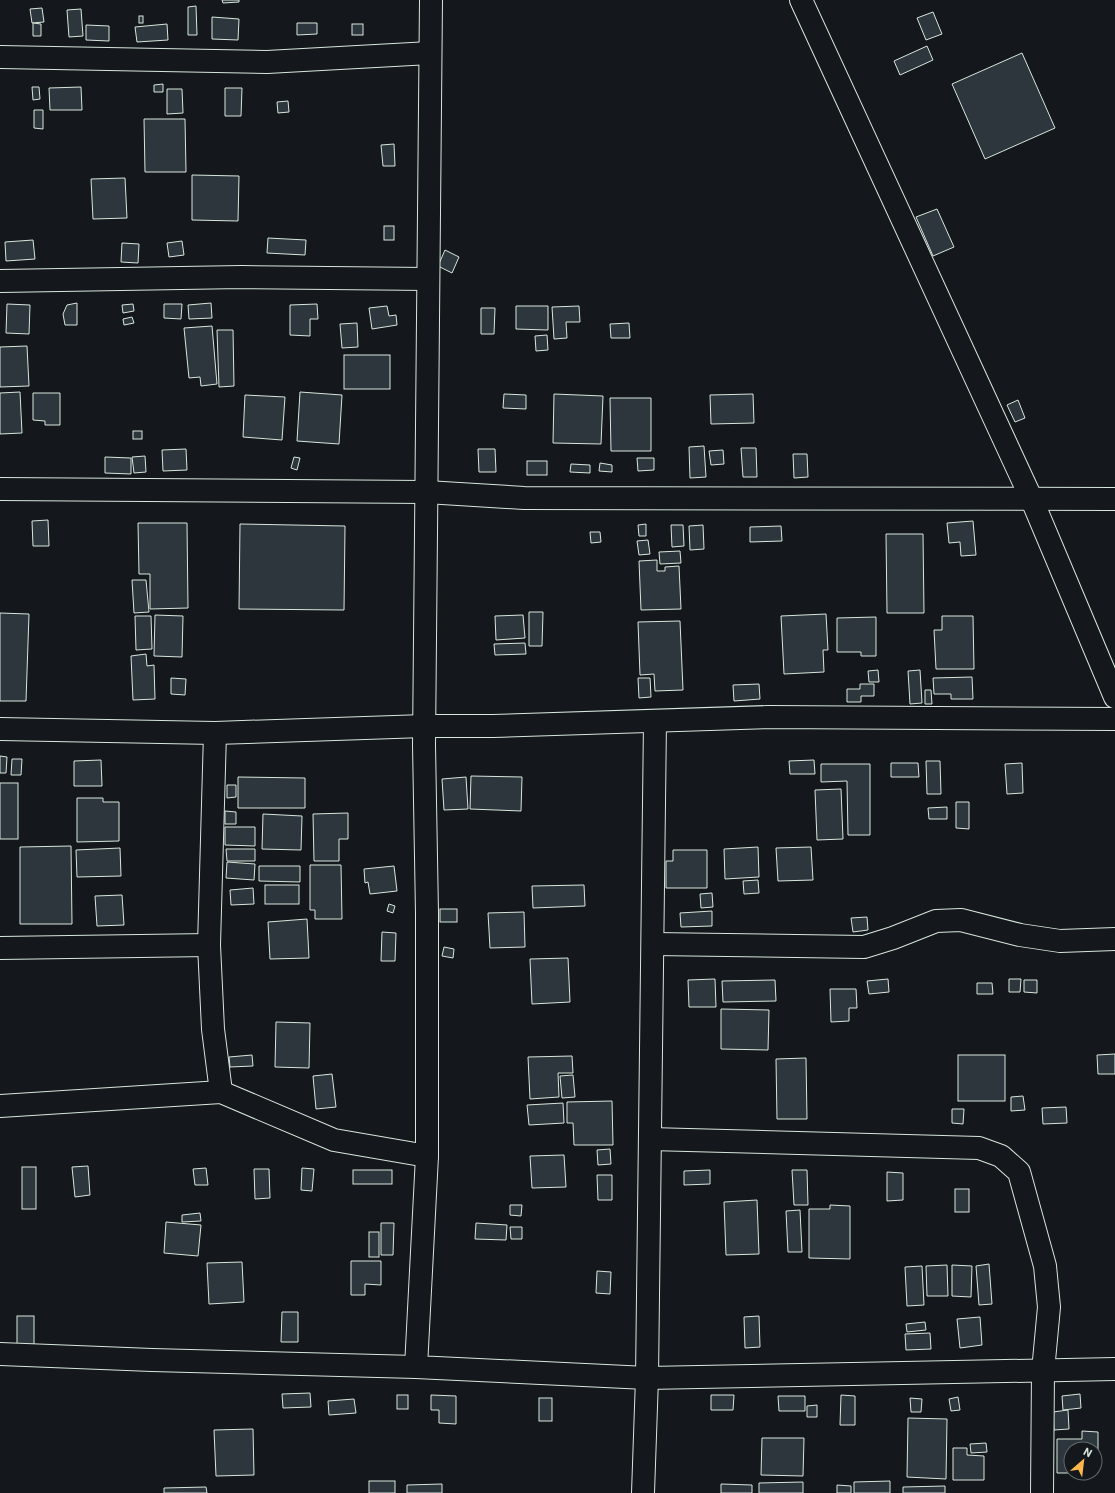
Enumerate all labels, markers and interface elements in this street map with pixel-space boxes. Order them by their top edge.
north arrow [1063,1441,1103,1481]
text: N [1081,1445,1094,1460]

